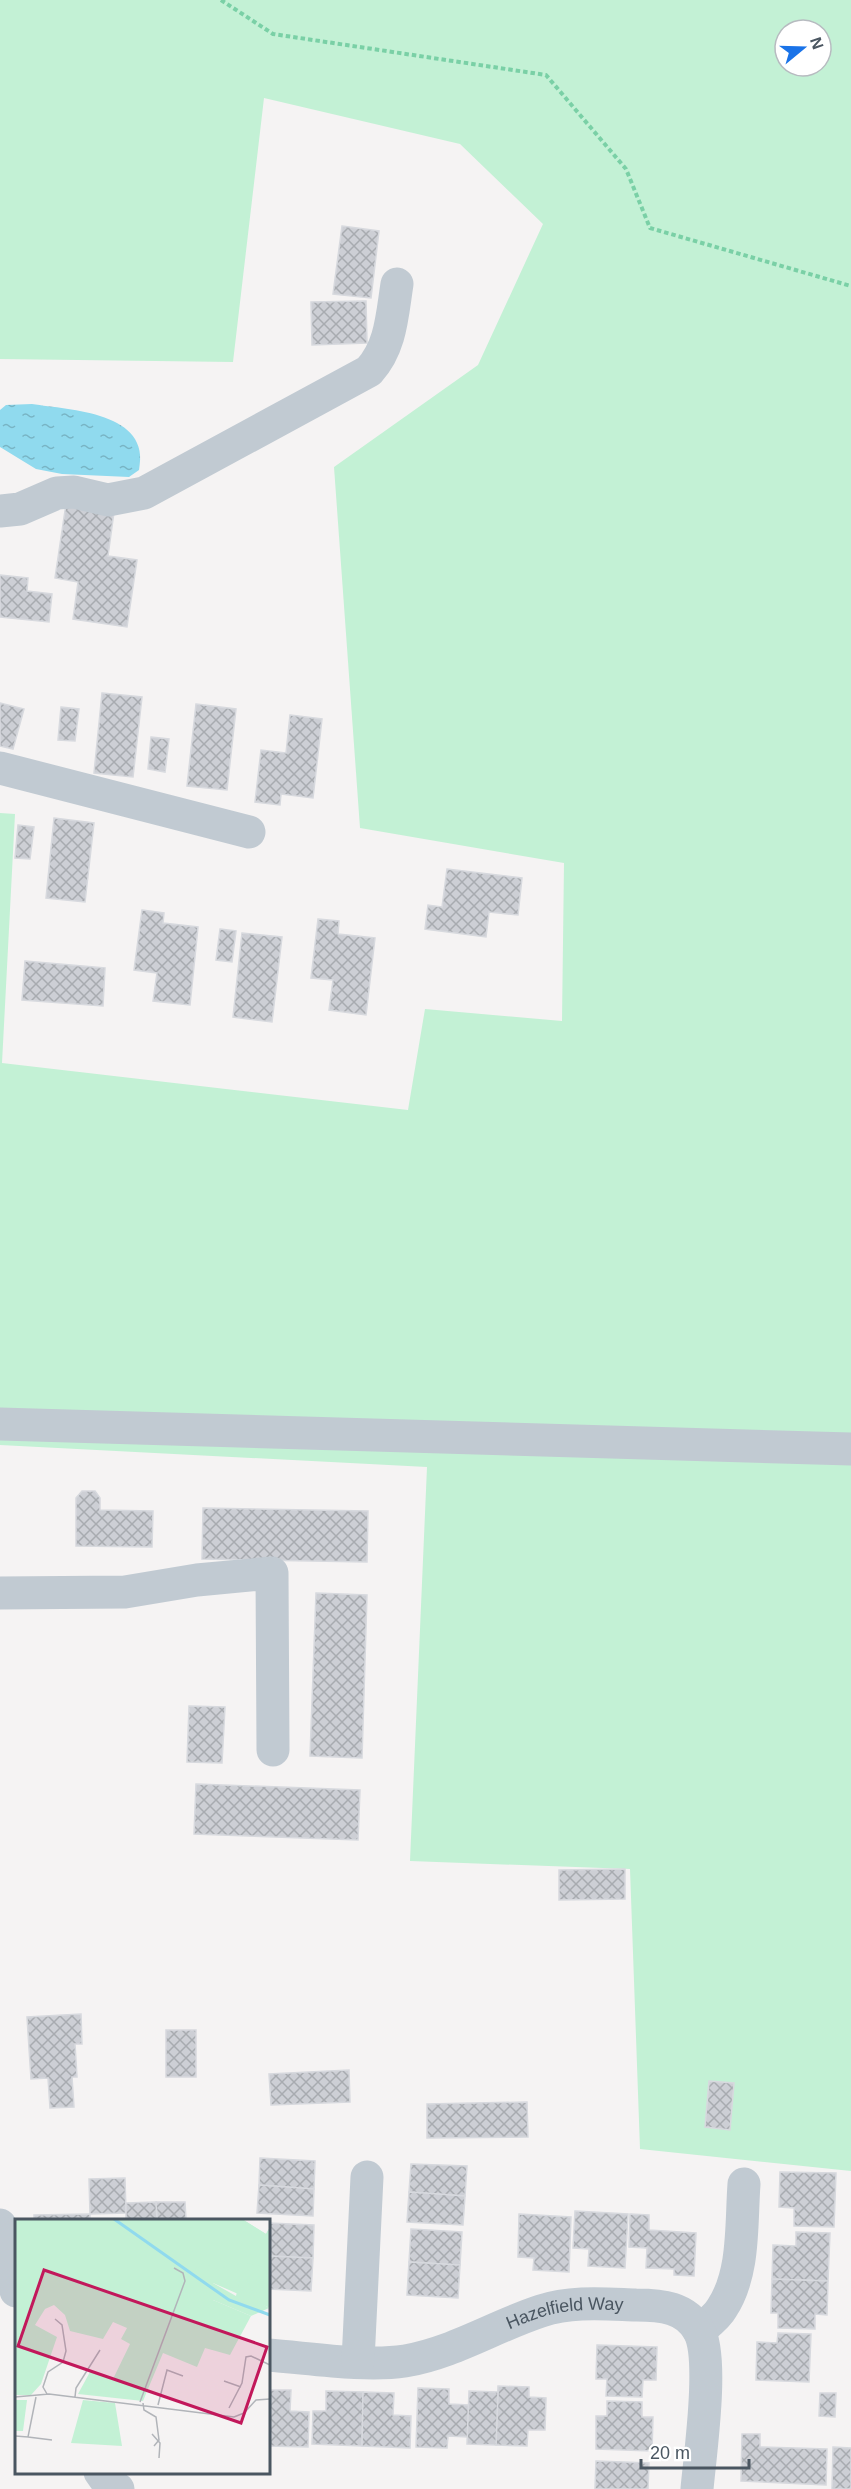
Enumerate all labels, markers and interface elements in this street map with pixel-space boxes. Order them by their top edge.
north arrow [773,18,833,78]
text: N [807,35,827,52]
inset map [15,2219,270,2474]
street label: Hazelfield Way [503,2294,624,2333]
scale bar [641,2432,749,2470]
text: 20 m [650,2443,690,2463]

